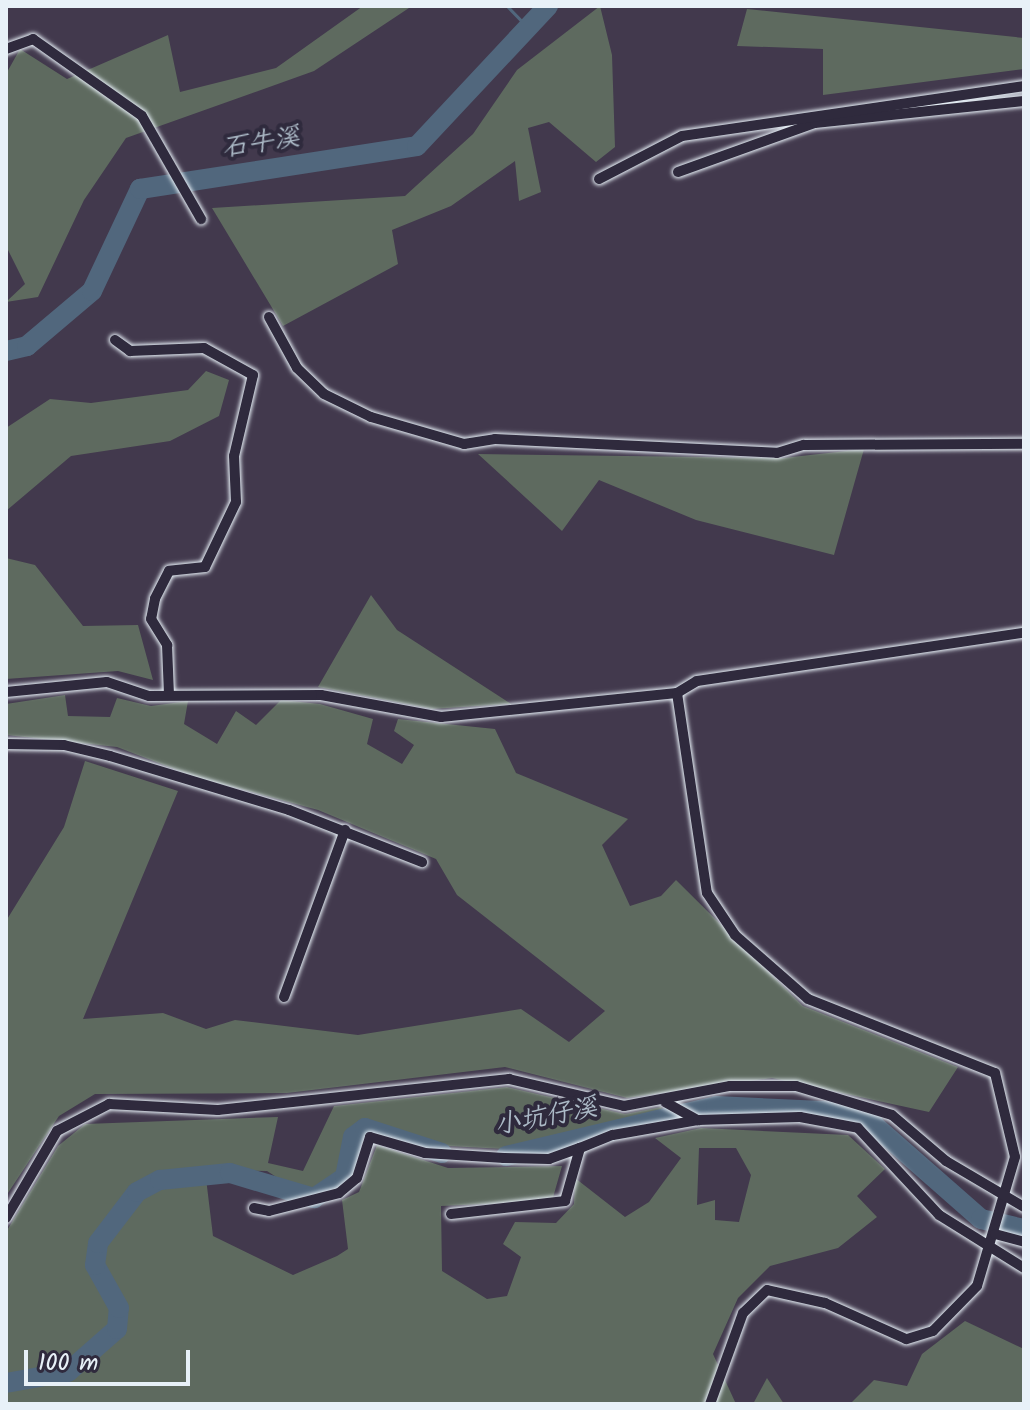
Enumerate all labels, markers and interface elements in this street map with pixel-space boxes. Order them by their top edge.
water label: 石牛溪 [220,122,302,166]
water label: 小坑仔溪 [492,1093,600,1143]
scale bar [28,1334,194,1384]
text: 100 m [38,1344,98,1383]

